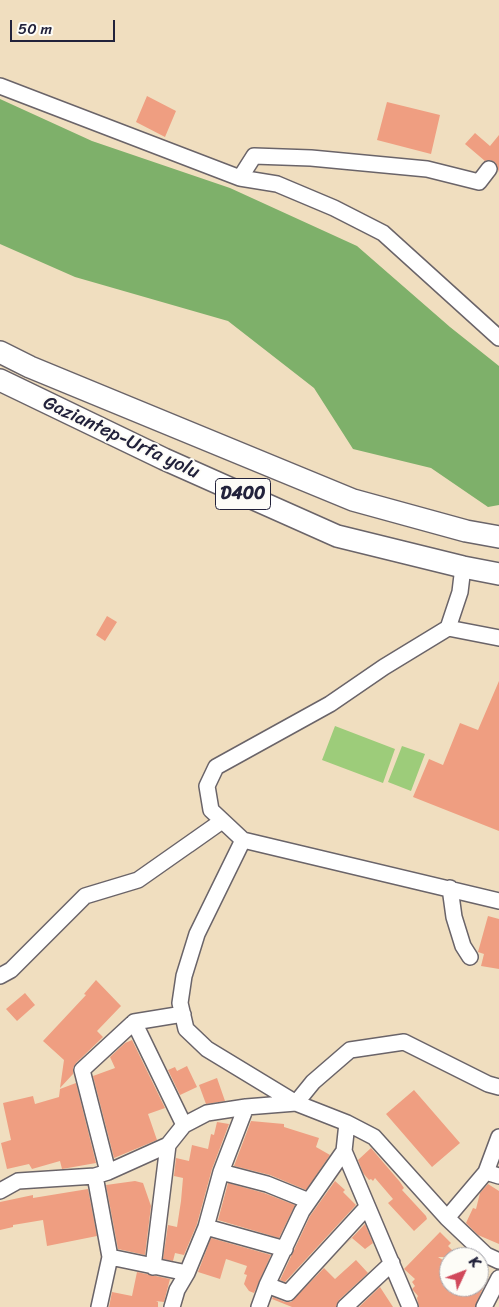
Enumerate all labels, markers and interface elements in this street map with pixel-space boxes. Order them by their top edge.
scale bar [12,10,118,42]
text: 50 m [18,16,52,42]
street label: Gaziantep-Urfa yolu [39,392,203,484]
road number: D400 [216,478,270,509]
north arrow [439,1247,489,1297]
text: K [463,1250,487,1274]

